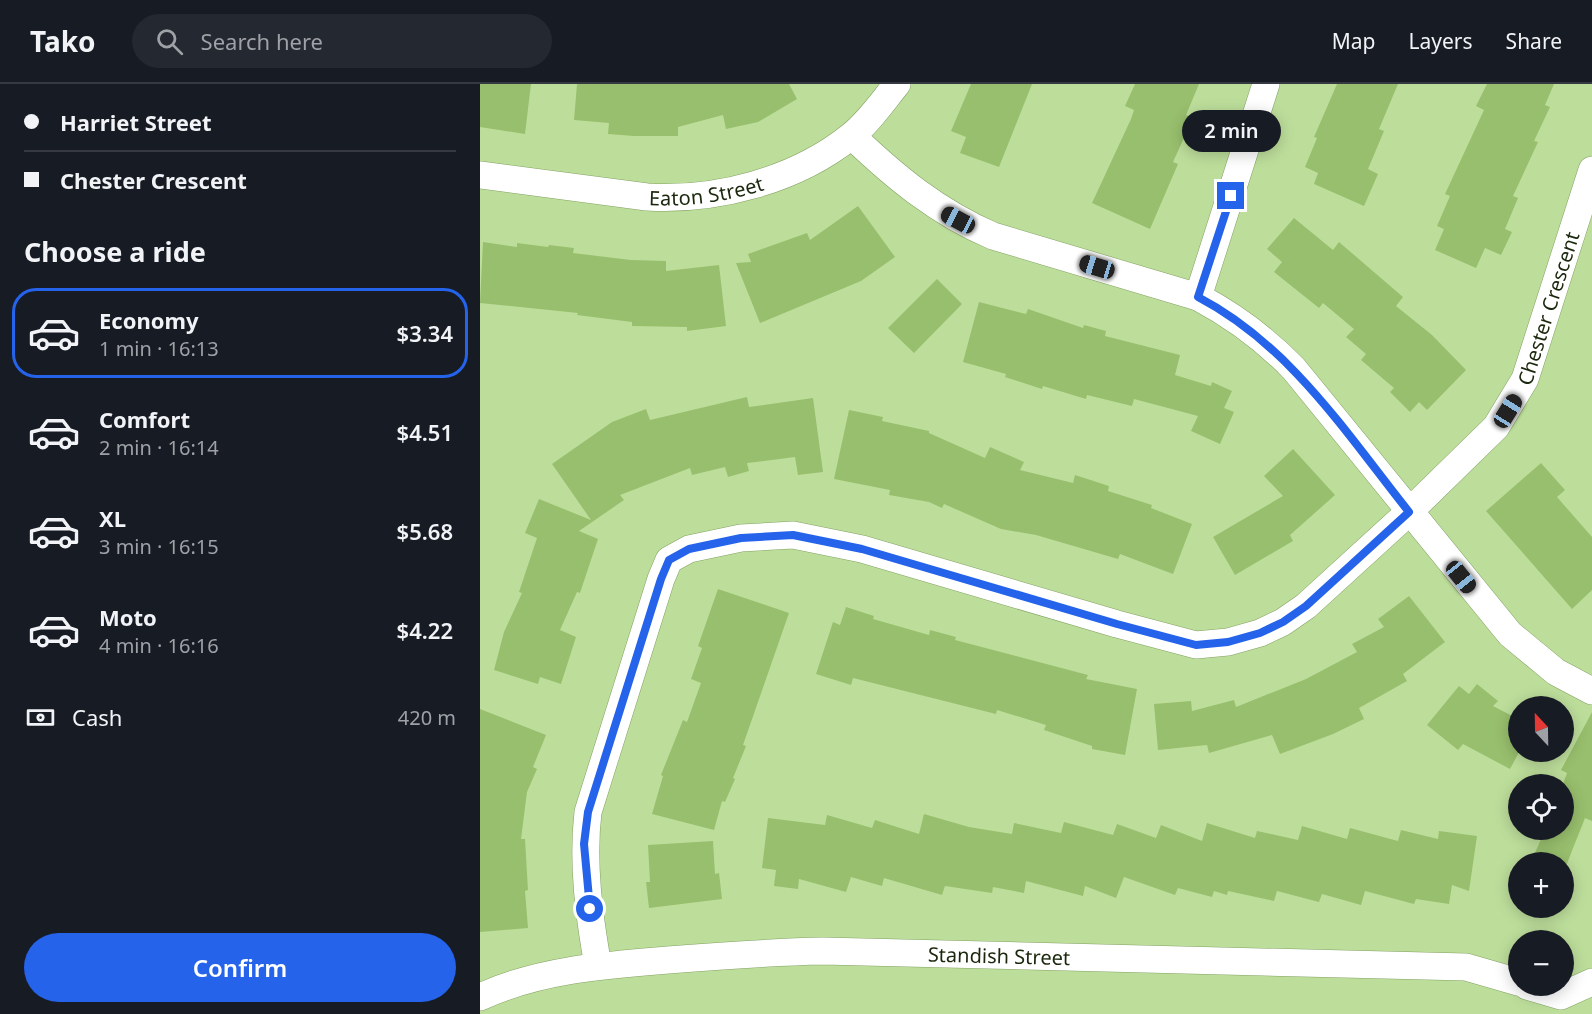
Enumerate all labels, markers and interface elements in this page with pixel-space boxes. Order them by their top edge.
search box [132,14,552,68]
text: Tako [30,22,96,60]
icon: search [153,25,186,58]
text: Search here [201,26,323,56]
text: Map [1332,27,1376,55]
text: Layers [1409,27,1473,55]
text: Share [1506,27,1562,55]
text: Harriet Street [60,107,212,137]
callout: 2 min [1182,109,1281,151]
text: 2 min [1204,117,1259,144]
text: Chester Crescent [60,165,247,195]
street label: Eaton Street [648,169,767,211]
route end [1217,182,1244,209]
car [938,204,978,236]
street label: Chester Crescent [1510,228,1585,388]
text: Choose a ride [24,233,206,270]
car [1077,253,1117,281]
text: Economy [99,305,198,335]
icon: car [27,306,81,360]
text: $3.34 [397,318,453,348]
text: 1 min · 16:13 [99,335,219,362]
car [1491,391,1525,431]
text: Comfort [99,404,190,434]
icon: car [27,405,81,459]
text: $4.51 [397,417,453,447]
text: 2 min · 16:14 [99,434,219,461]
text: XL [99,503,126,533]
icon: car [27,504,81,558]
text: $5.68 [397,516,453,546]
text: 3 min · 16:15 [99,533,219,560]
car [1443,557,1479,597]
text: Moto [99,602,157,632]
icon: car [27,603,81,657]
text: $4.22 [397,615,453,645]
text: 4 min · 16:16 [99,632,219,659]
north arrow [1508,696,1574,762]
map controls [1508,696,1574,996]
icon: cash [24,701,57,734]
text: Cash [72,702,122,732]
text: 420 m [398,704,456,731]
button: locate [1508,774,1574,840]
button: + [1508,852,1574,918]
route start [576,895,603,922]
button: − [1508,930,1574,996]
button: Confirm [24,933,456,1002]
street label: Standish Street [928,940,1071,971]

